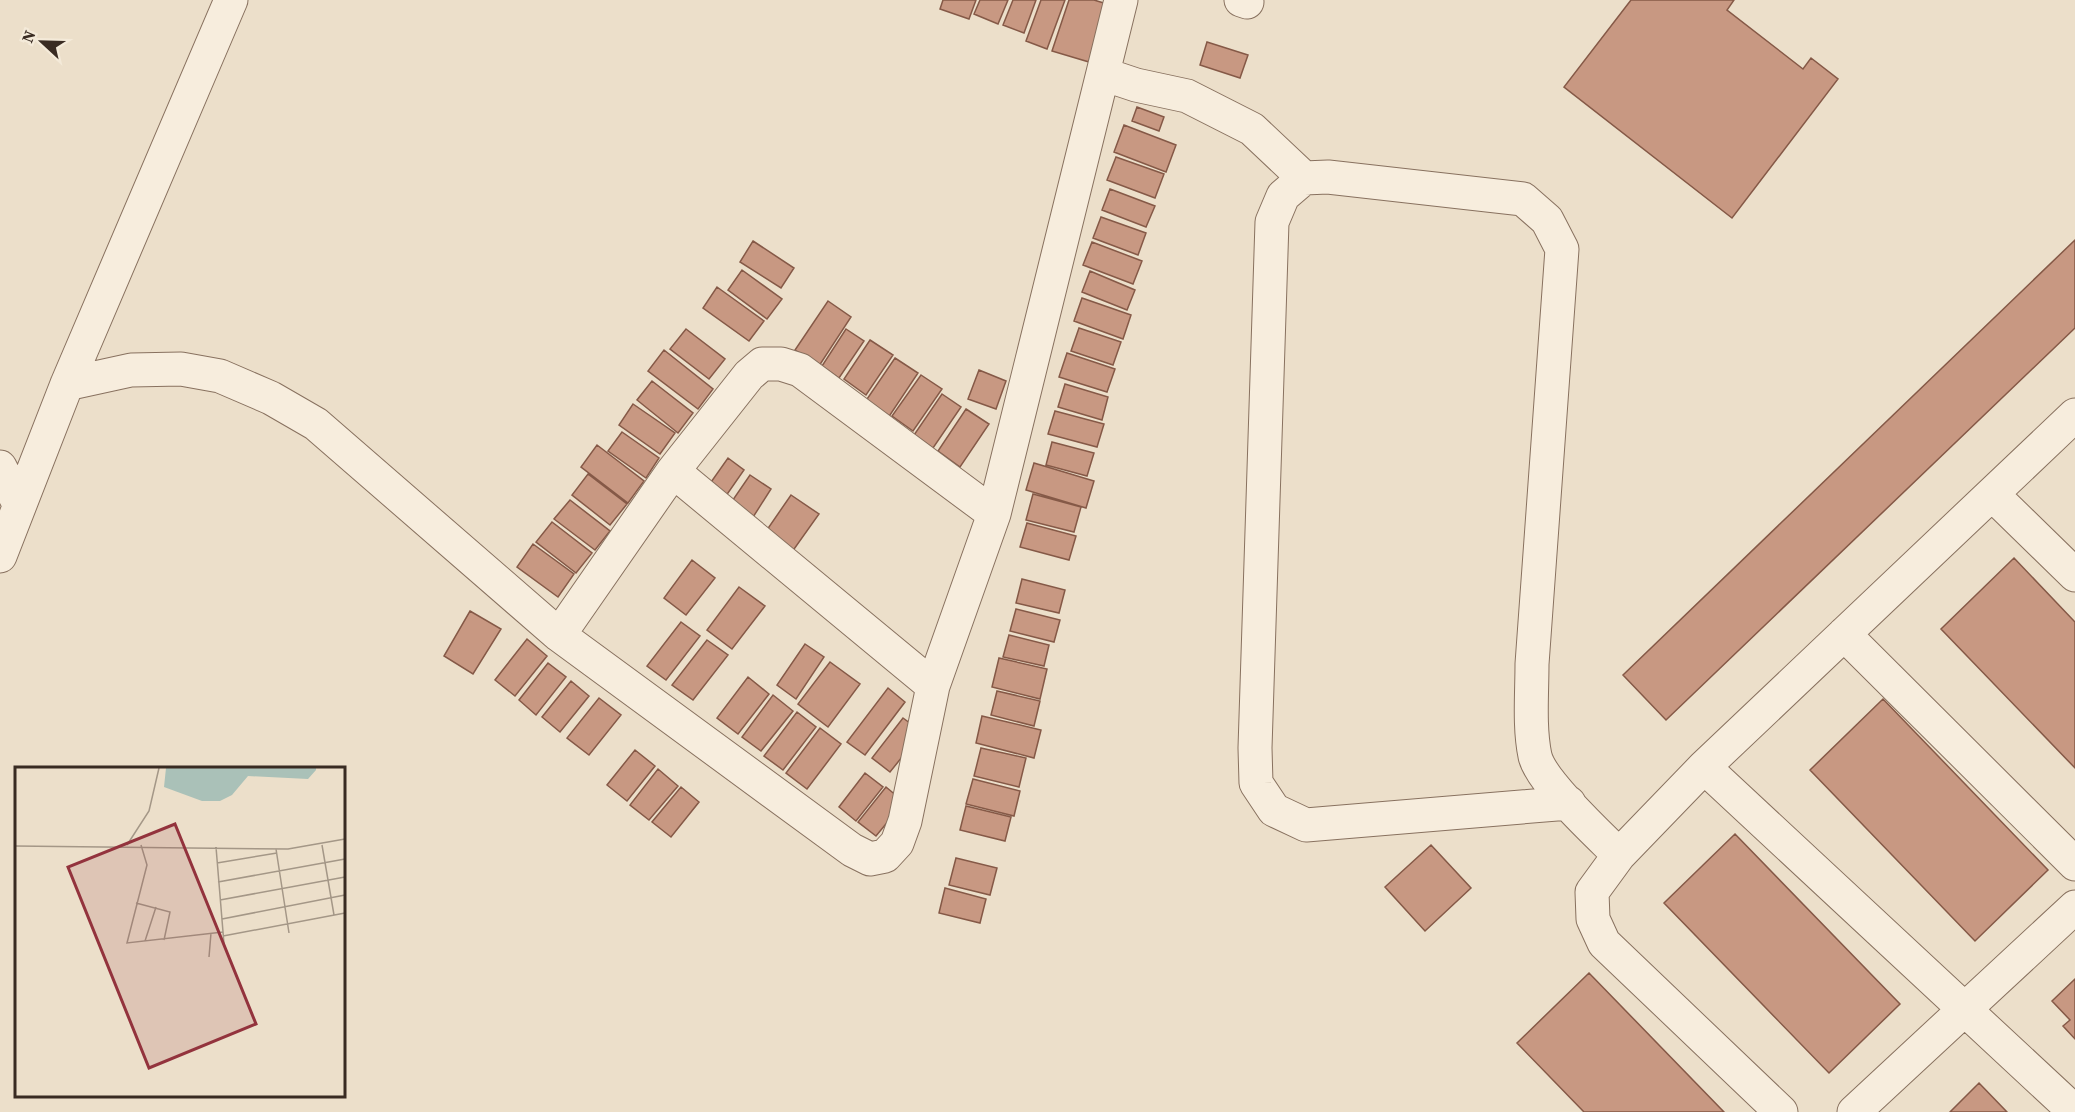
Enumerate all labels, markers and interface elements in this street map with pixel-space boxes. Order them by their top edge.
north arrow [12,12,72,72]
text: N [16,27,41,46]
inset map [15,767,345,1097]

